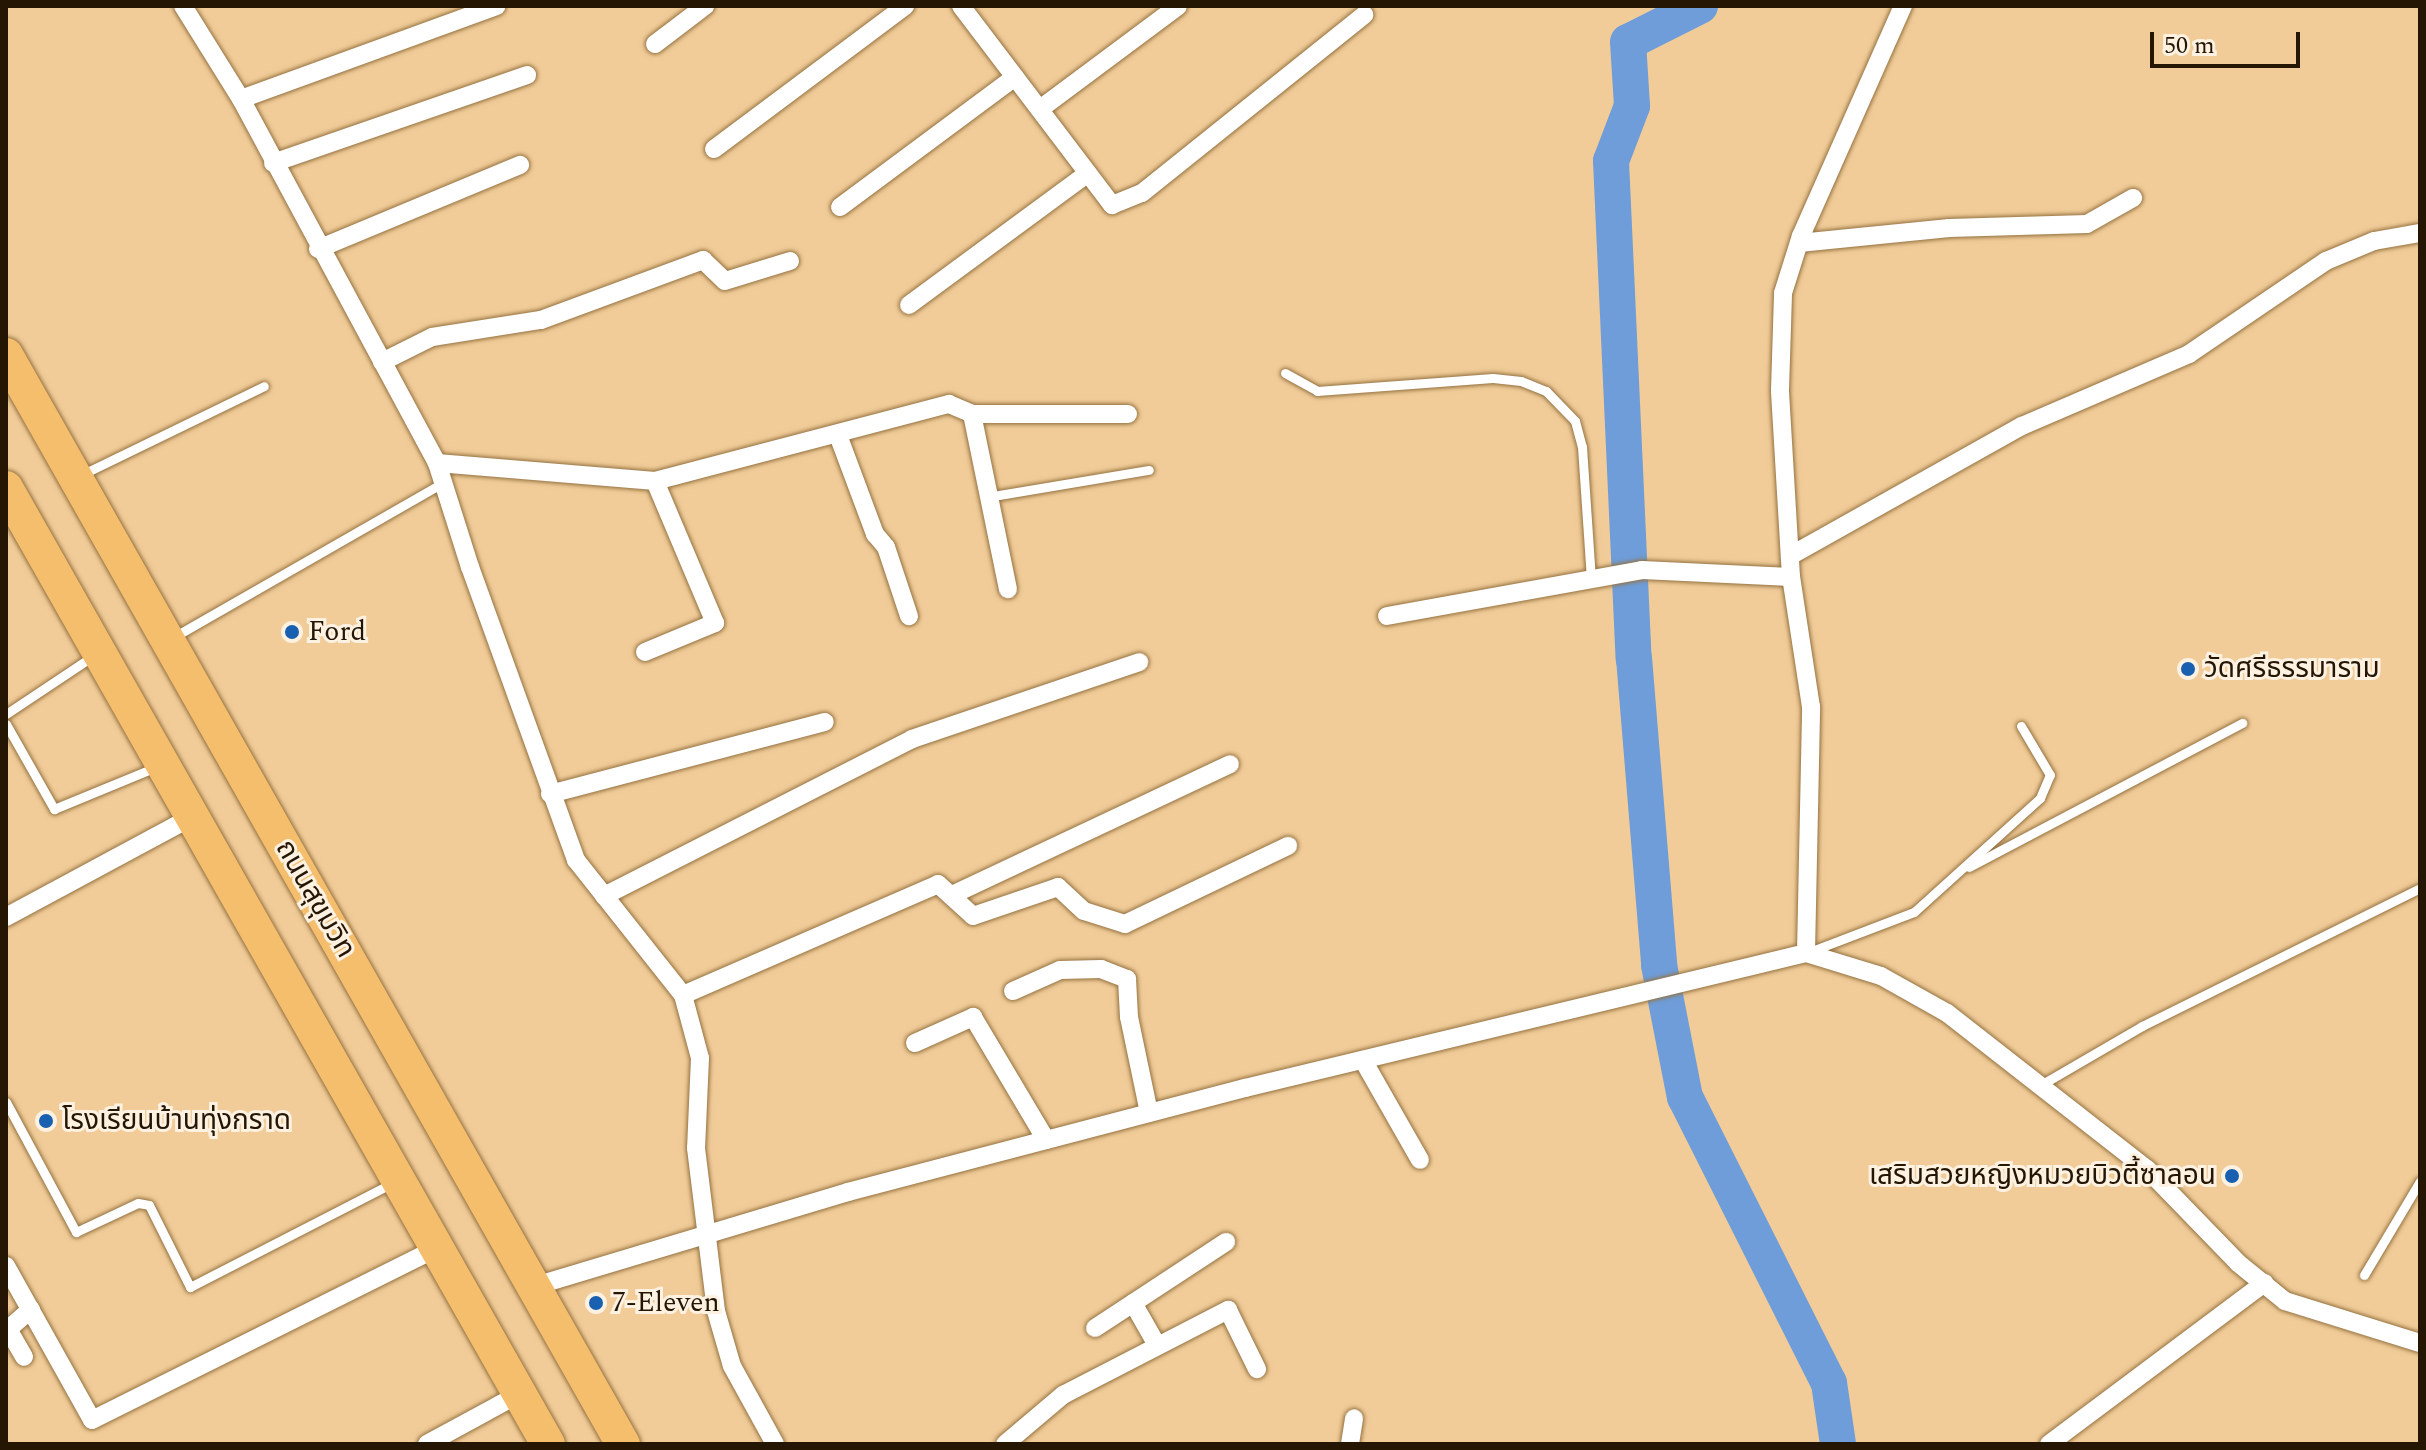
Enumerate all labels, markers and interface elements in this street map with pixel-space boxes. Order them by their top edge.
scale bar [2154,16,2304,66]
text: 50 m [2164,28,2215,64]
place label: Ford [308,615,366,649]
marker: Ford [283,623,301,641]
place label: วัดศรีธรรมาราม [2204,652,2380,686]
marker: วัดศรีธรรมาราม [2179,660,2197,678]
street label: ถนนสุขุมวิท [268,834,362,964]
place label: โรงเรียนบ้านทุ่งกราด [62,1104,291,1138]
marker: โรงเรียนบ้านทุ่งกราด [37,1112,55,1130]
place label: เสริมสวยหญิงหมวยบิวตี้ซาลอน [1869,1159,2216,1193]
marker: เสริมสวยหญิงหมวยบิวตี้ซาลอน [2223,1167,2241,1185]
place label: 7-Eleven [612,1286,720,1320]
marker: 7-Eleven [587,1294,605,1312]

